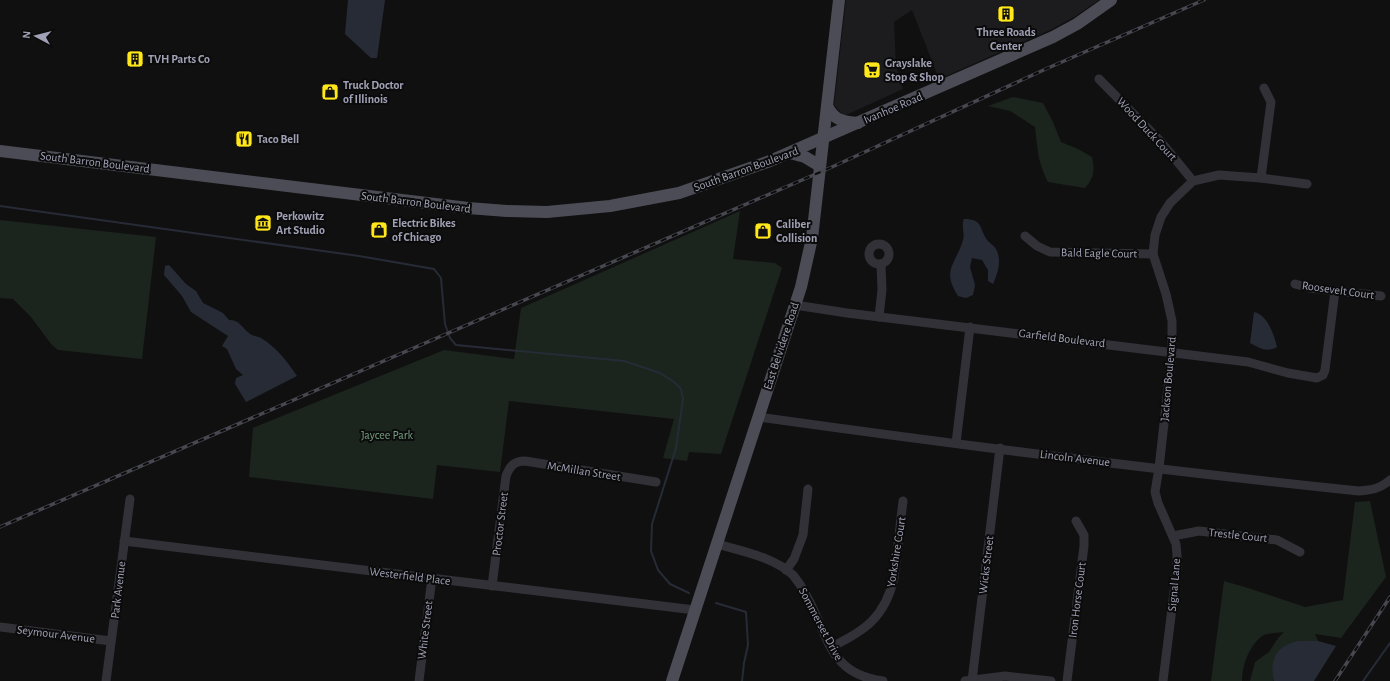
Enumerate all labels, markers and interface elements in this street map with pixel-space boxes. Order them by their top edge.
building icon: Three Roads Center [996,4,1016,24]
north arrow [16,16,56,56]
place label: Three Roads Center [976,26,1036,52]
text: N [21,30,32,39]
building icon: TVH Parts Co [125,49,145,69]
place label: TVH Parts Co [148,53,210,65]
place label: Grayslake Stop & Shop [885,57,944,83]
supermarket icon: Grayslake Stop & Shop [862,60,882,80]
place label: Truck Doctor of Illinois [343,79,404,105]
shop icon: Truck Doctor of Illinois [320,82,340,102]
street label: Ivanhoe Road [862,90,924,126]
street label: Wood Duck Court [1115,95,1179,163]
restaurant icon: Taco Bell [234,129,254,149]
place label: Taco Bell [257,133,299,145]
street label: South Barron Boulevard [692,145,800,193]
street label: South Barron Boulevard [40,149,150,175]
street label: South Barron Boulevard [361,189,471,215]
place label: Perkowitz Art Studio [276,210,325,236]
museum icon: Perkowitz Art Studio [253,213,273,233]
place label: Electric Bikes of Chicago [392,217,456,243]
place label: Caliber Collision [776,218,817,244]
shop icon: Electric Bikes of Chicago [369,220,389,240]
shop icon: Caliber Collision [753,221,773,241]
street label: Bald Eagle Court [1061,246,1137,260]
street label: Roosevelt Court [1301,279,1375,301]
street label: East Belvidere Road [761,301,801,391]
street label: Garfield Boulevard [1018,327,1106,349]
street label: Jackson Boulevard [1158,336,1178,422]
park label: Jaycee Park [361,429,414,442]
street label: Lincoln Avenue [1039,448,1111,468]
street label: McMillan Street [547,459,622,483]
street label: Proctor Street [490,491,510,556]
street label: Yorkshire Court [884,516,908,588]
street label: Trestle Court [1208,526,1268,544]
street label: Wicks Street [976,535,996,595]
street label: Signal Lane [1166,558,1182,612]
street label: Park Avenue [109,561,127,619]
street label: Iron Horse Court [1066,561,1088,638]
street label: Westerfield Place [369,565,451,587]
street label: Sommerset Drive [797,586,845,662]
street label: White Street [415,600,435,660]
street label: Seymour Avenue [16,623,96,646]

